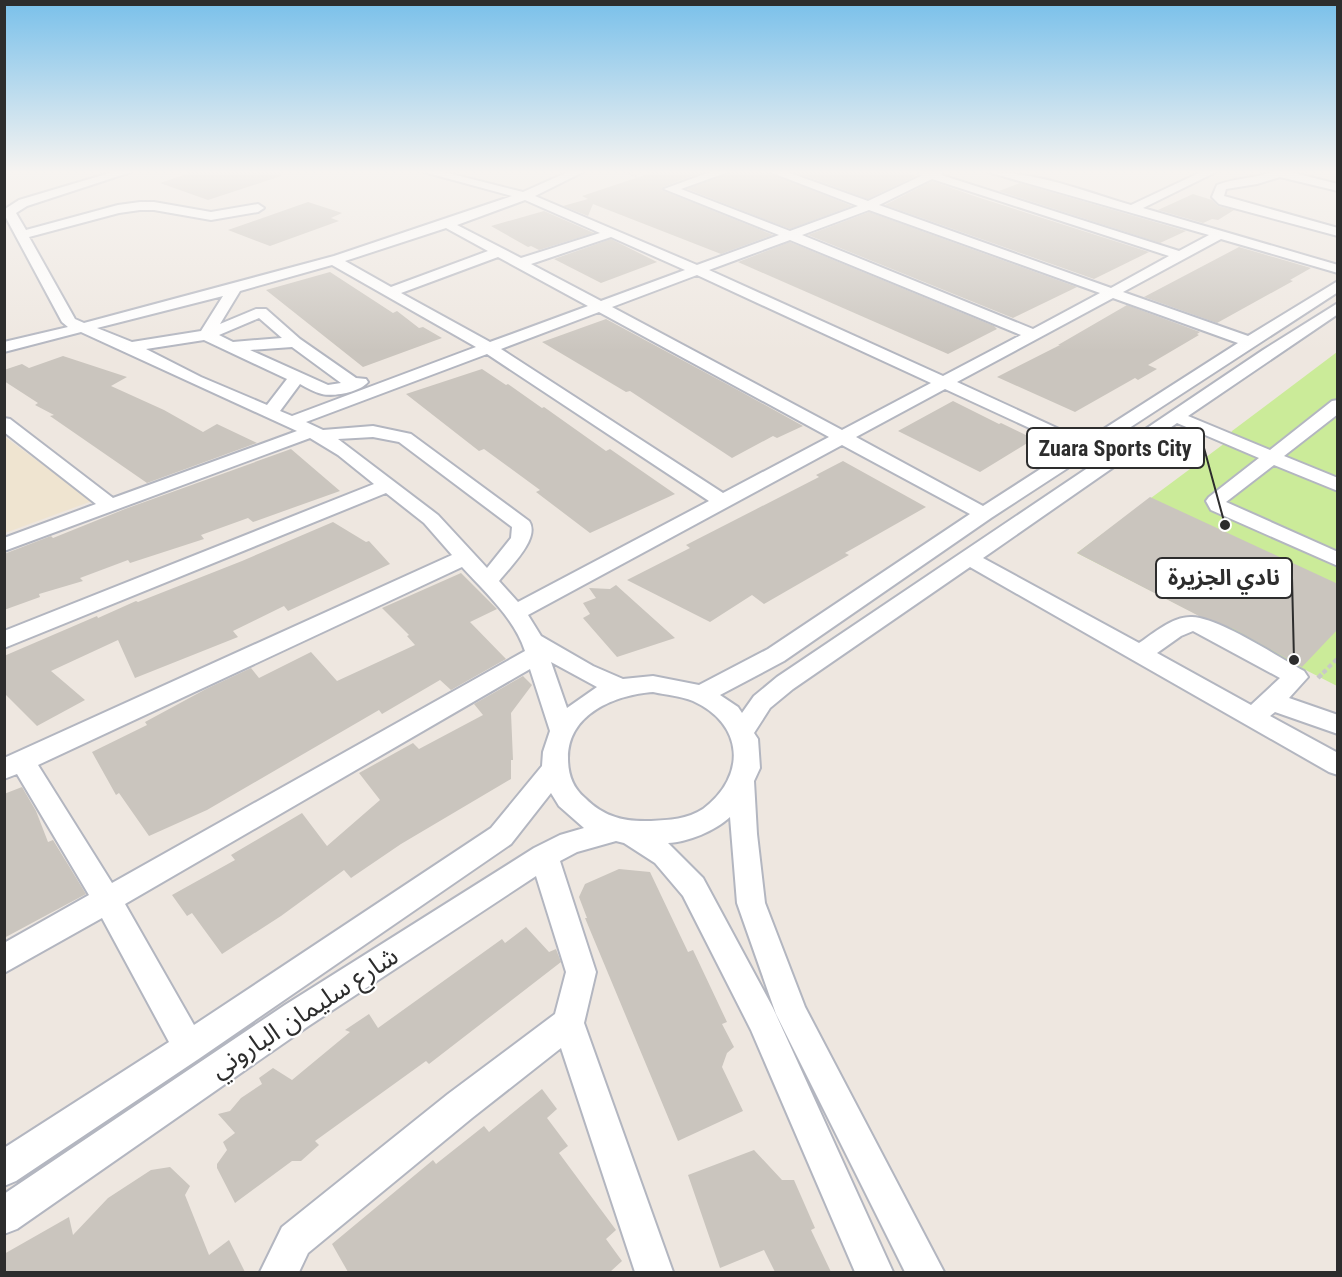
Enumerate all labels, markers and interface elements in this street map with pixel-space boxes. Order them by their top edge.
callout: Zuara Sports City [1027,428,1204,468]
text: Zuara Sports City [1039,436,1192,461]
callout: نادي الجزيرة [1156,558,1292,598]
text: نادي الجزيرة [1168,565,1280,595]
street label: شارع سليمان الباروني [205,940,406,1088]

